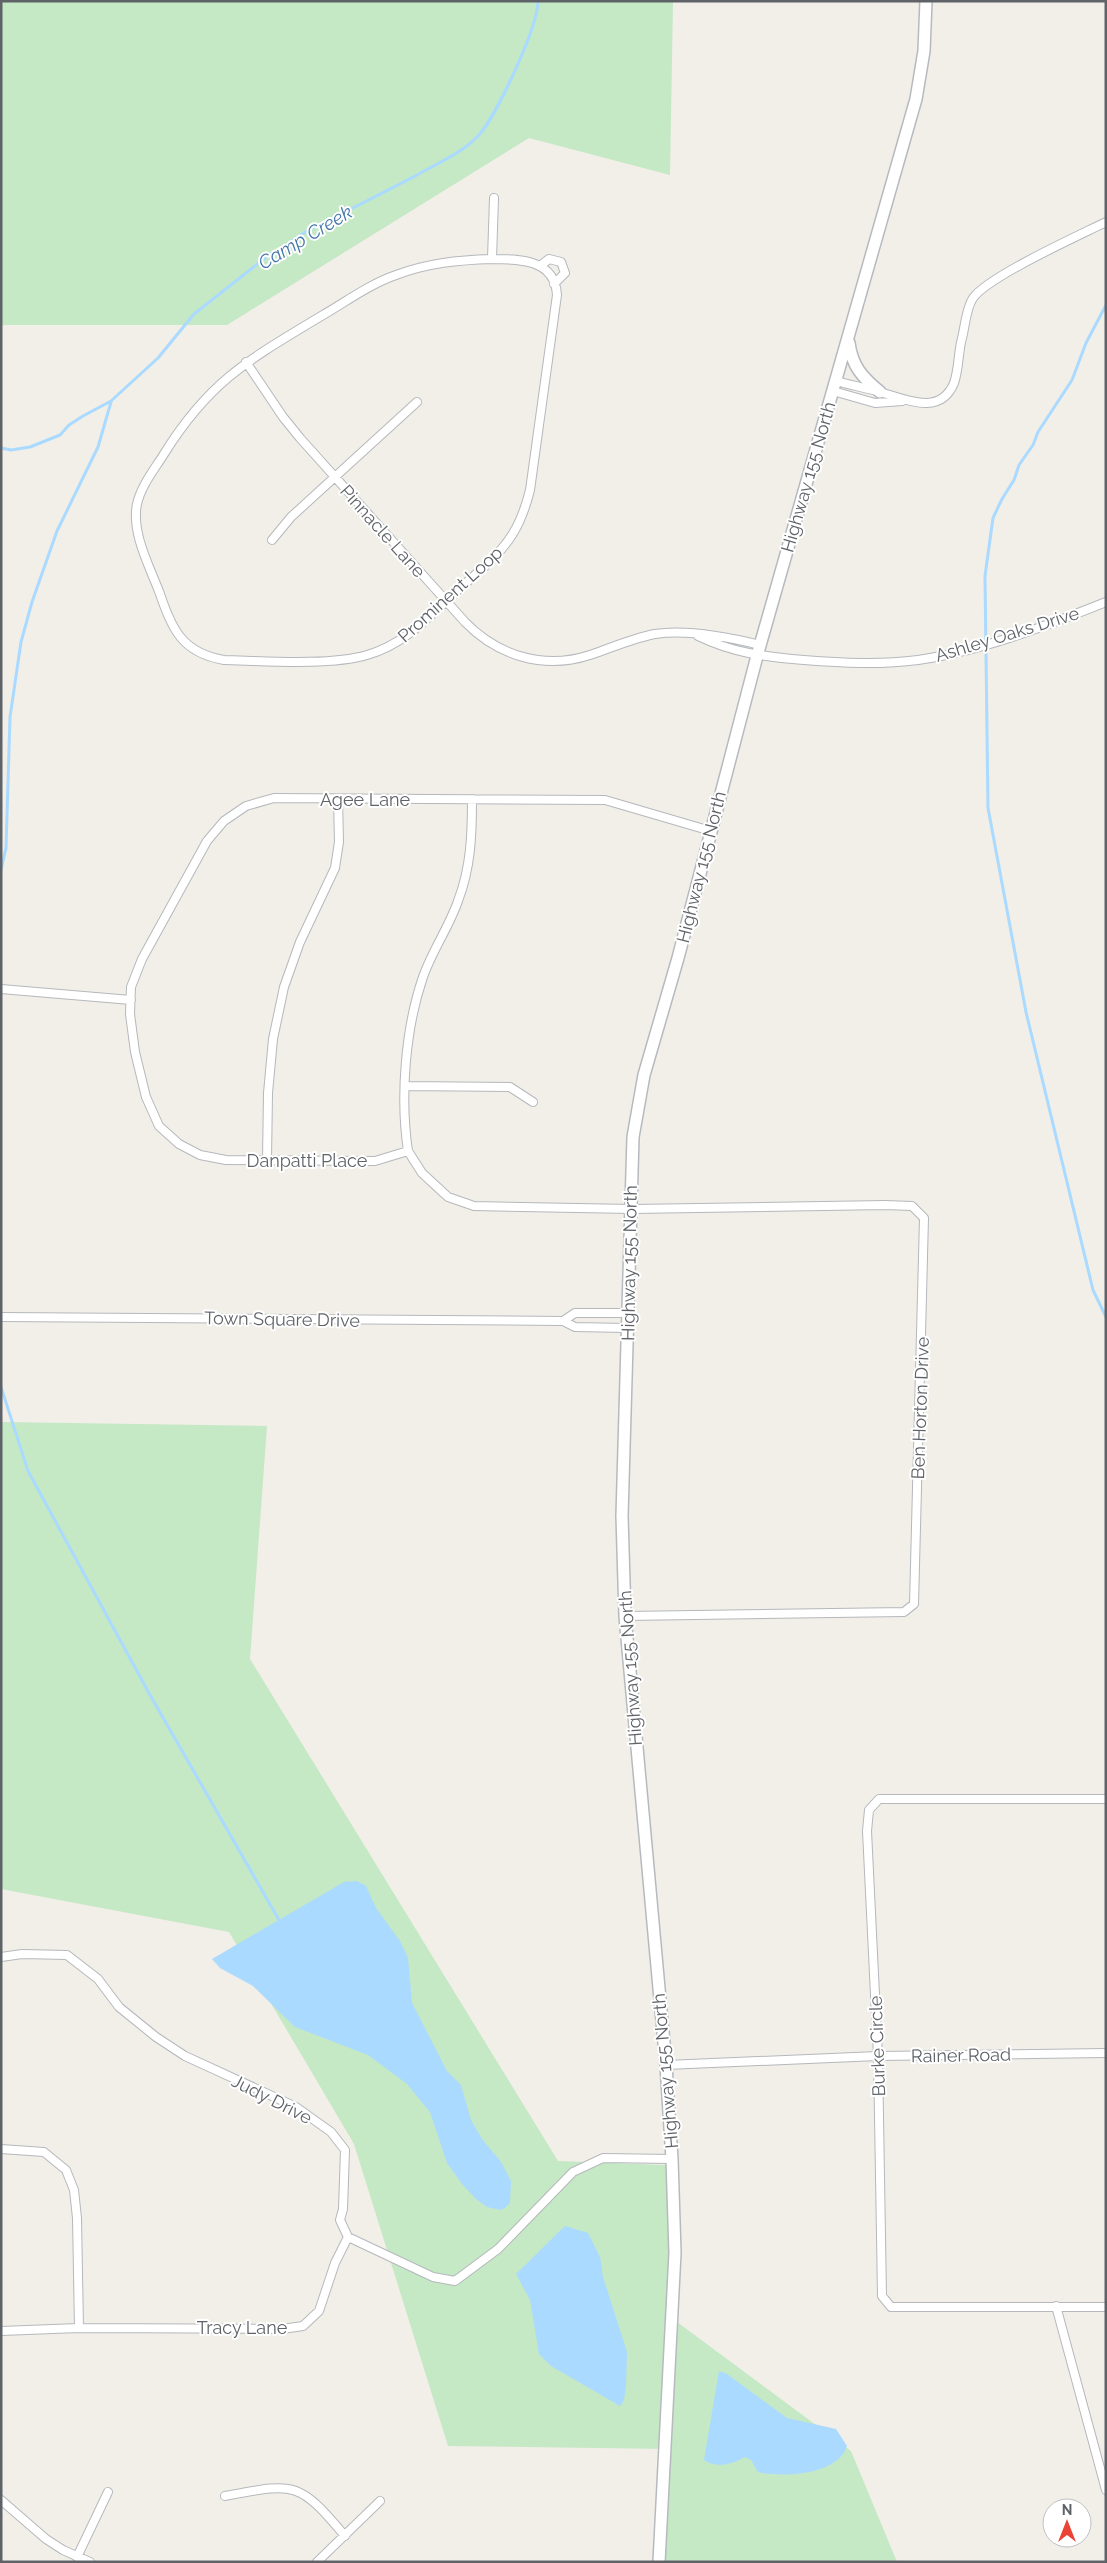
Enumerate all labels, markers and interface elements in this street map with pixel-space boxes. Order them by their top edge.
water label: Camp Creek [254,200,356,274]
street label: Highway 155 North [776,399,840,555]
street label: Pinnacle Lane [336,480,430,582]
street label: Prominent Loop [393,542,507,646]
street label: Ashley Oaks Drive [933,602,1082,666]
street label: Agee Lane [320,789,410,810]
street label: Highway 155 North [672,789,730,945]
street label: Danpatti Place [247,1150,368,1171]
street label: Highway 155 North [617,1185,641,1341]
street label: Town Square Drive [204,1307,360,1331]
street label: Ben Horton Drive [907,1336,933,1480]
street label: Highway 155 North [614,1590,646,1746]
street label: Highway 155 North [648,1993,682,2149]
street label: Burke Circle [865,1995,889,2097]
street label: Rainer Road [911,2044,1011,2066]
street label: Judy Drive [228,2070,316,2128]
street label: Tracy Lane [197,2317,288,2338]
north arrow [1042,2498,1092,2548]
text: N [1062,2502,1072,2518]

